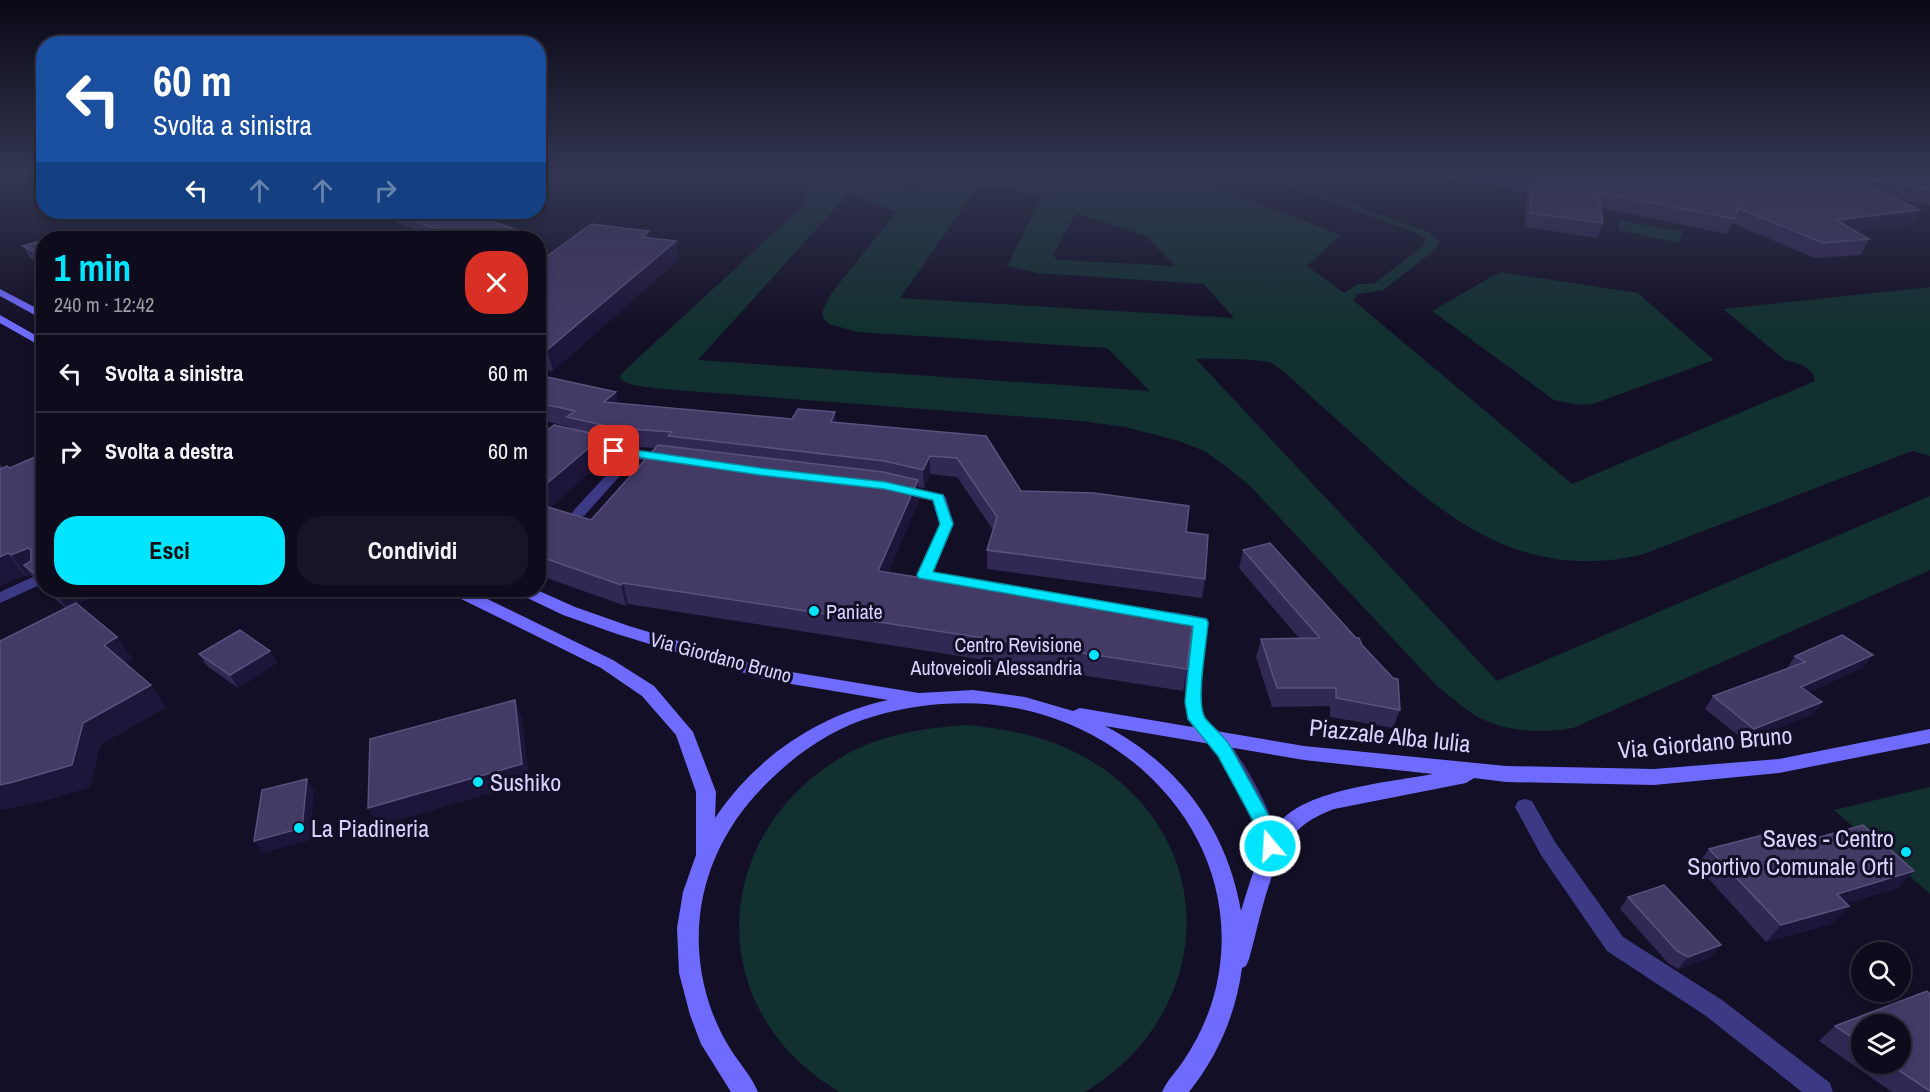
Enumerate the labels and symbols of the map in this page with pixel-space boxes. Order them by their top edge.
pin [588,425,639,476]
place label: Paniate [826,598,883,625]
marker: Paniate [807,604,821,618]
street label: Via Giordano Bruno [647,625,795,689]
place label: Centro Revisione Autoveicoli Alessandria [910,631,1082,681]
marker: Centro Revisione Autoveicoli Alessandria [1087,648,1101,662]
street label: Piazzale Alba Iulia [1308,711,1472,759]
street label: Via Giordano Bruno [1617,718,1793,766]
place label: Sushiko [490,766,561,798]
marker: Sushiko [471,775,485,789]
place label: La Piadineria [311,812,429,844]
position arrow [1238,814,1302,878]
marker: La Piadineria [292,821,306,835]
place label: Saves - Centro Sportivo Comunale Orti [1687,822,1894,882]
marker: Saves - Centro Sportivo Comunale Orti [1899,845,1913,859]

